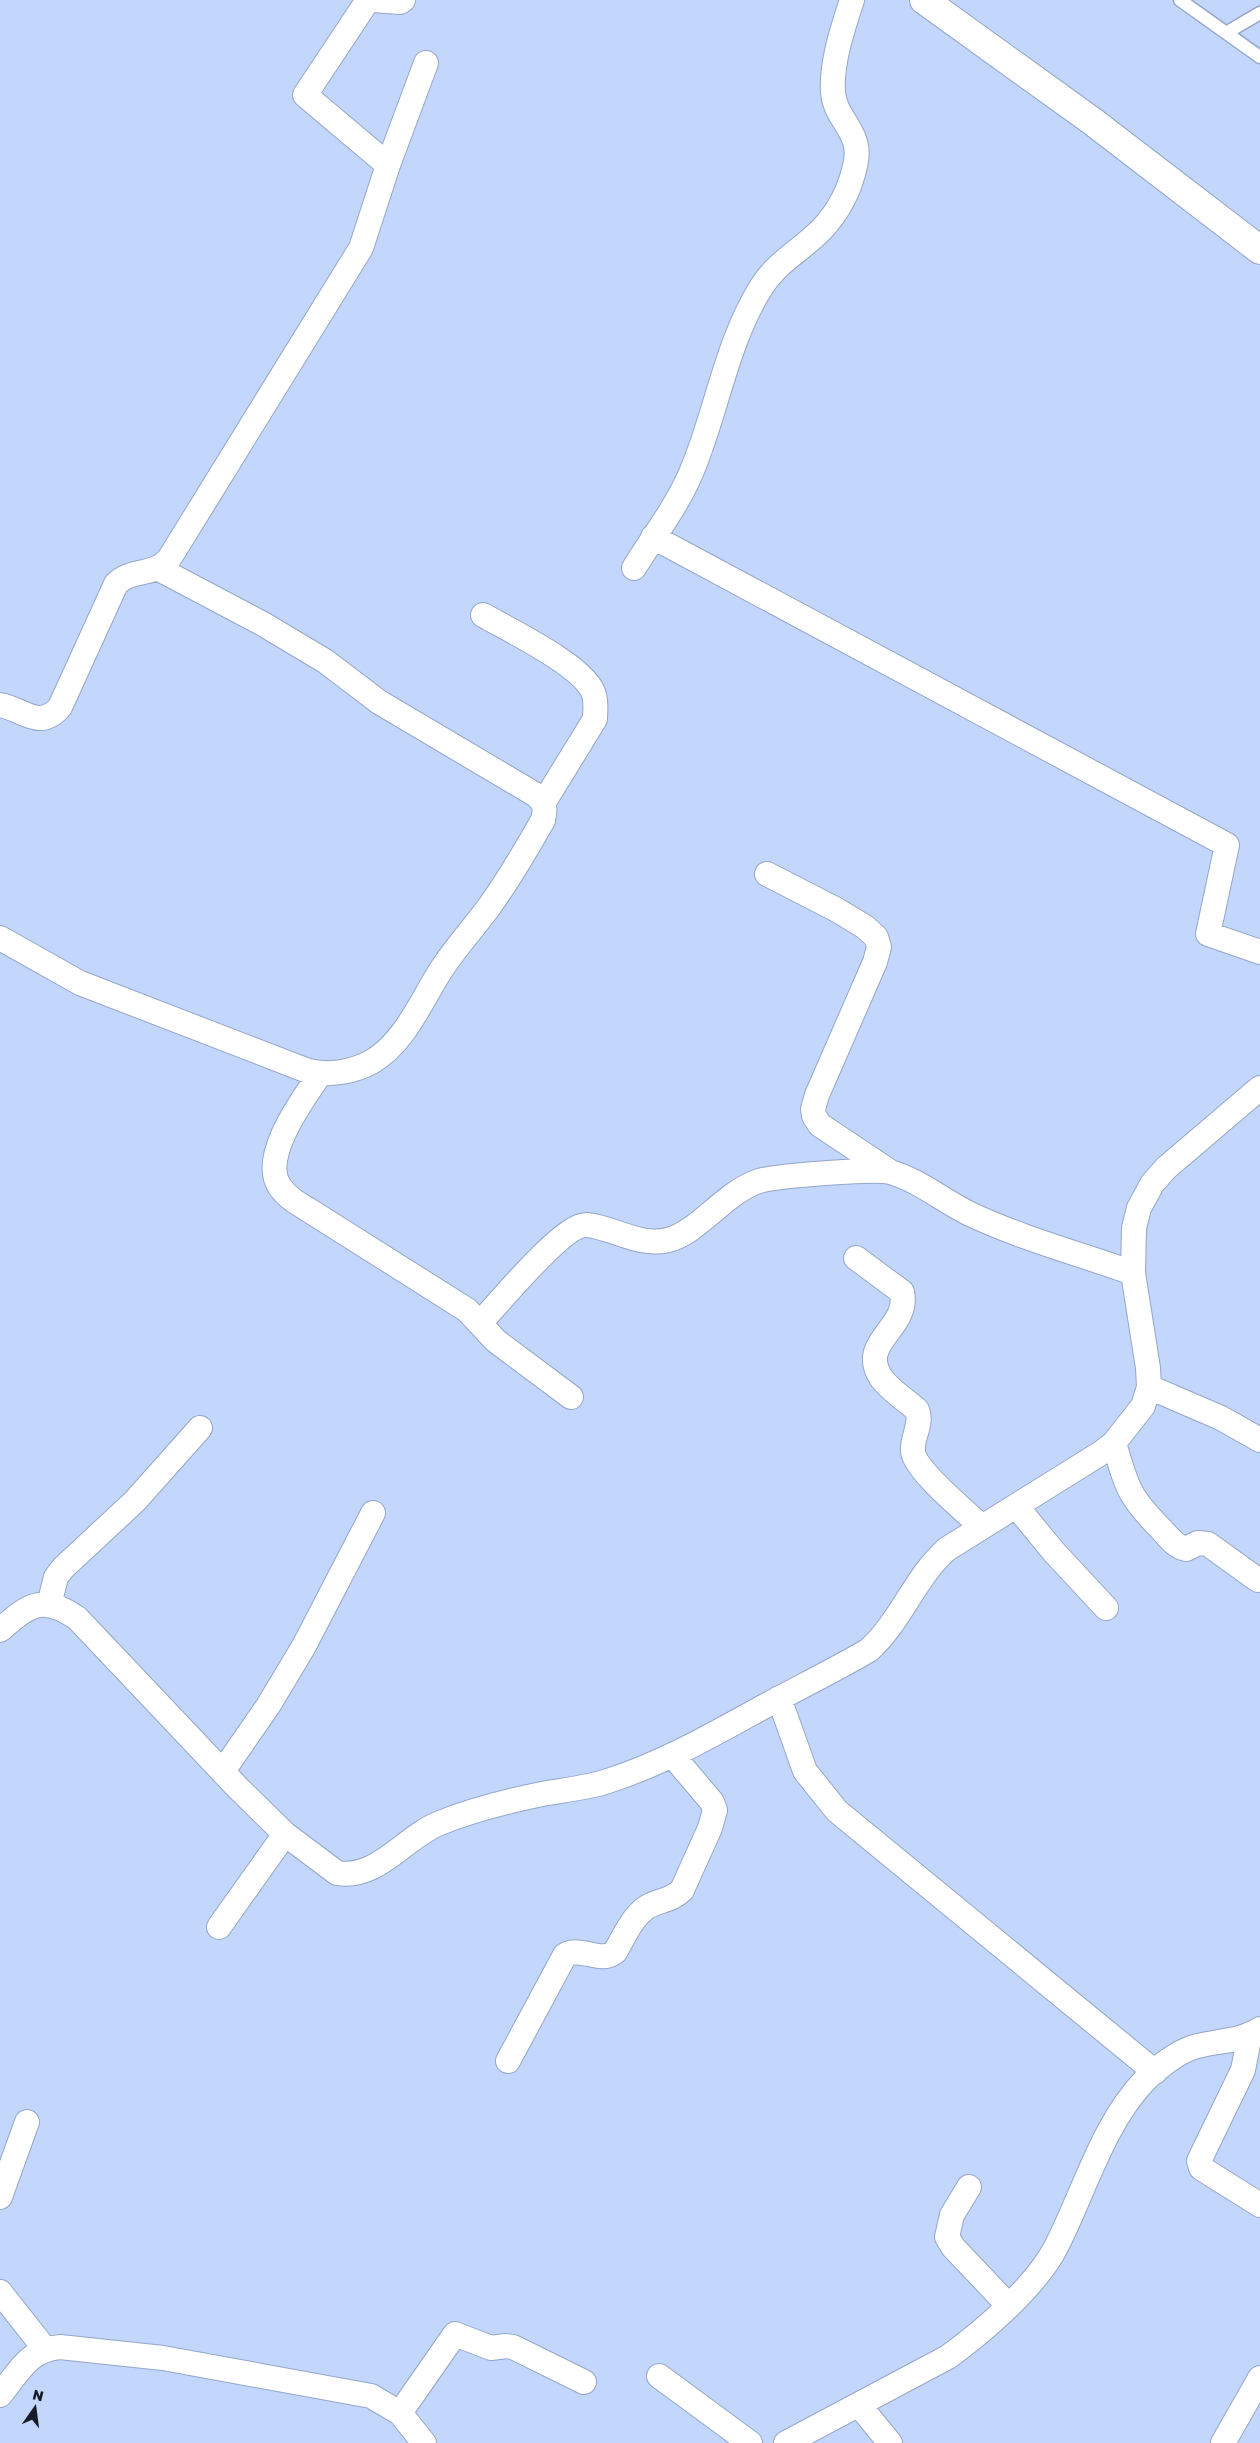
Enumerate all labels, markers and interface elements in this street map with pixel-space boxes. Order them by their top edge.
north arrow [10,2383,60,2433]
text: N [31,2385,45,2404]

